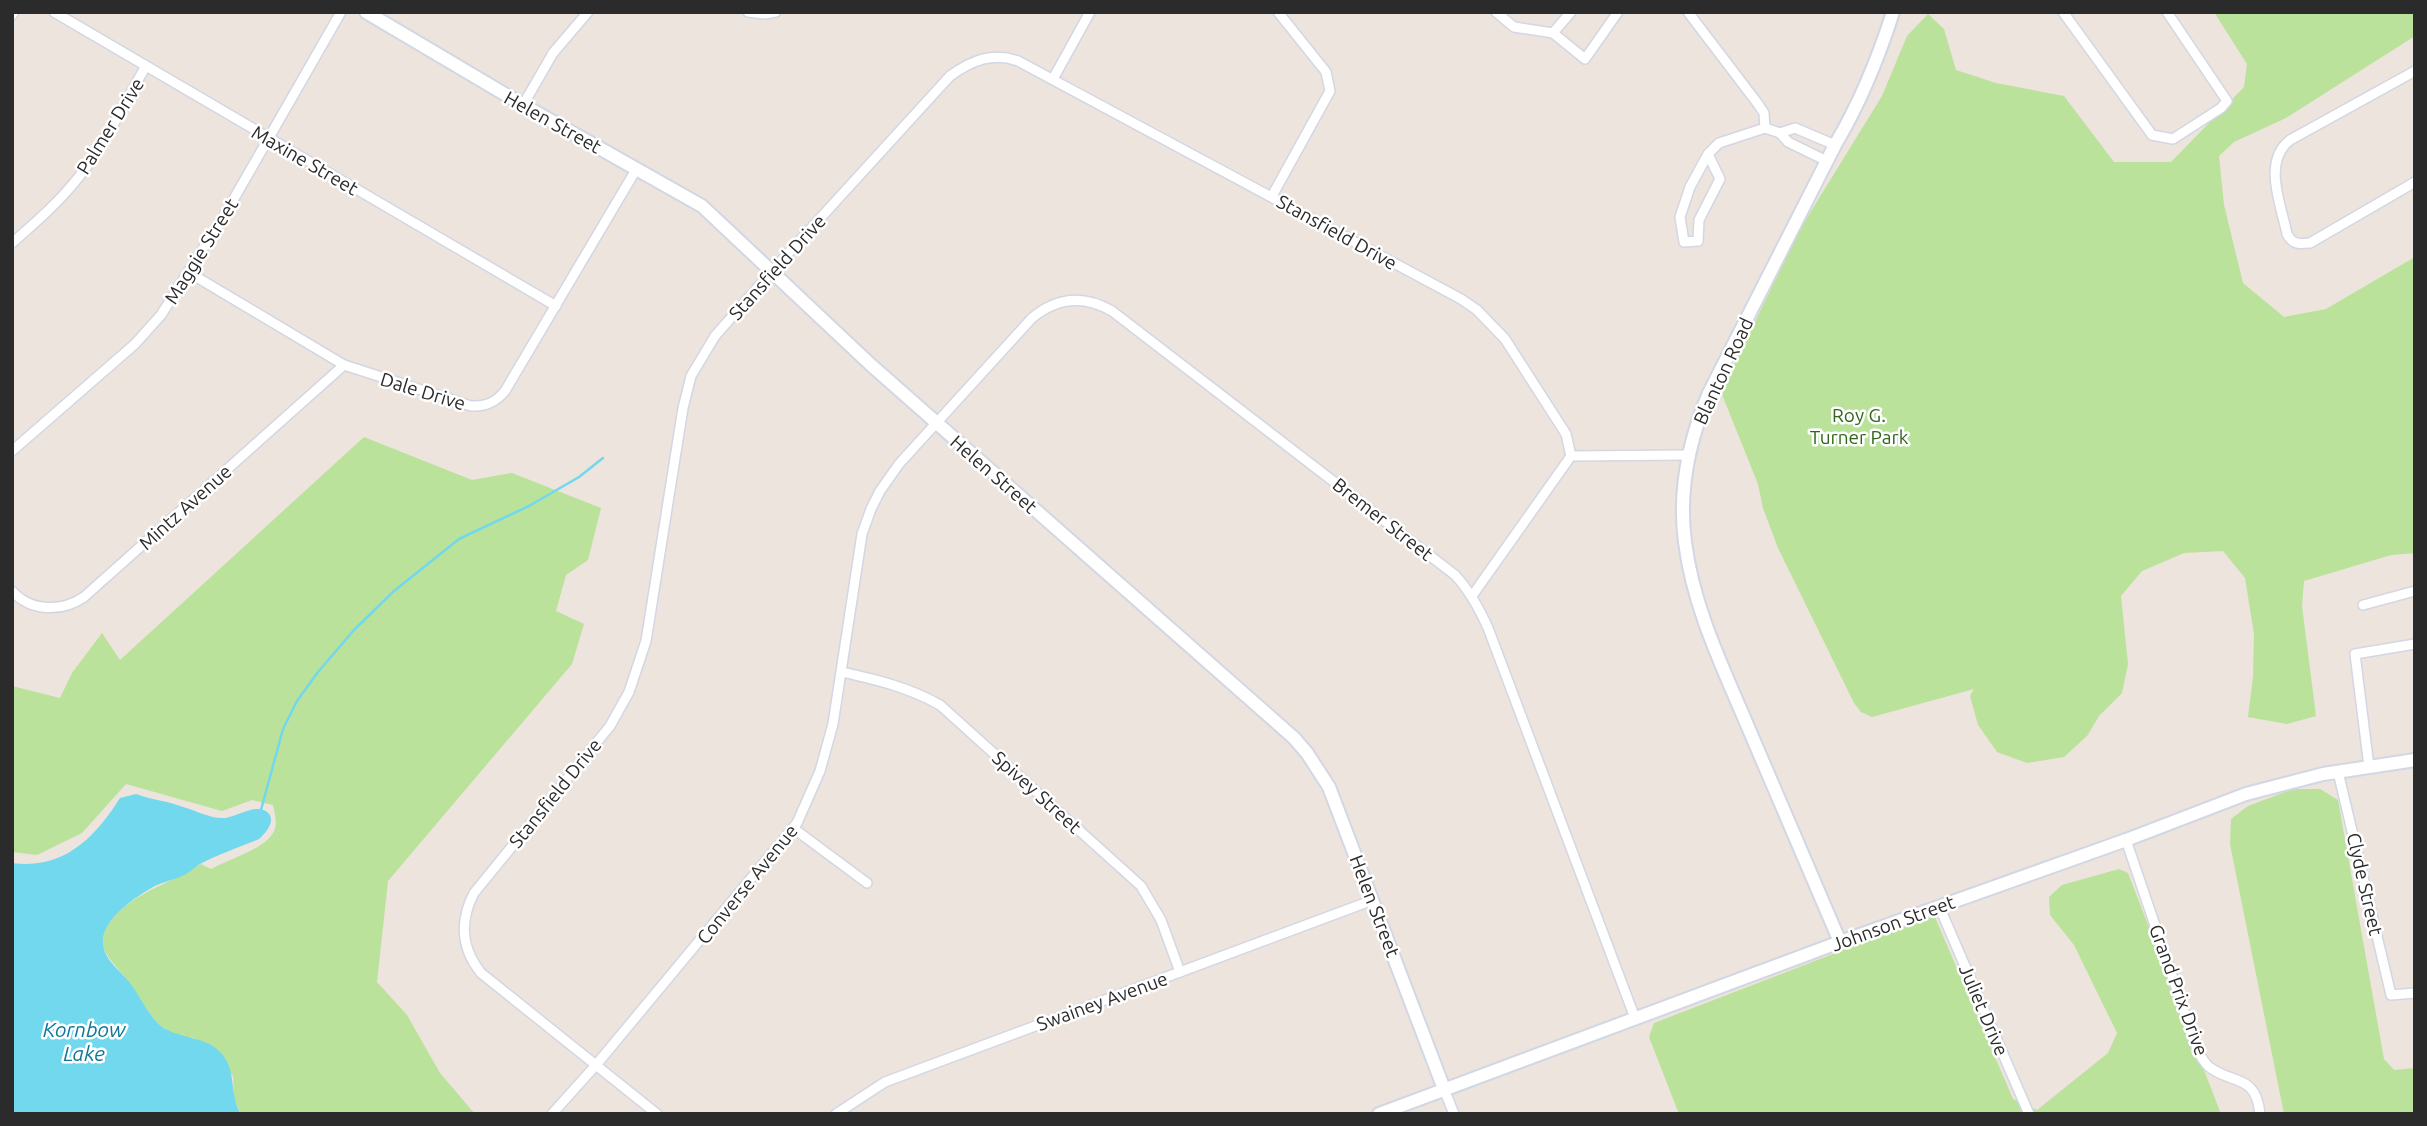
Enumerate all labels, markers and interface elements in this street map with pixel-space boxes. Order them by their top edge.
street label: Palmer Drive [72,74,148,178]
street label: Helen Street [501,86,606,158]
street label: Maxine Street [248,121,363,200]
street label: Stansfield Drive [1273,190,1401,274]
street label: Maggie Street [160,194,243,308]
street label: Stansfield Drive [724,210,830,324]
street label: Blanton Road [1689,314,1757,428]
street label: Dale Drive [378,368,468,414]
park label: Roy G. Turner Park [1810,404,1909,448]
street label: Helen Street [946,430,1042,518]
street label: Mintz Avenue [134,460,236,554]
street label: Bremer Street [1328,473,1438,565]
street label: Stansfield Drive [504,734,606,852]
street label: Spivey Street [988,746,1086,838]
street label: Converse Avenue [692,820,802,948]
street label: Clyde Street [2343,831,2388,938]
street label: Helen Street [1345,852,1405,961]
street label: Johnson Street [1828,890,1958,956]
street label: Grand Prix Drive [2145,921,2213,1059]
street label: Juliet Drive [1955,961,2013,1059]
street label: Swainey Avenue [1033,967,1171,1035]
water label: Kornbow Lake [43,1017,127,1065]

